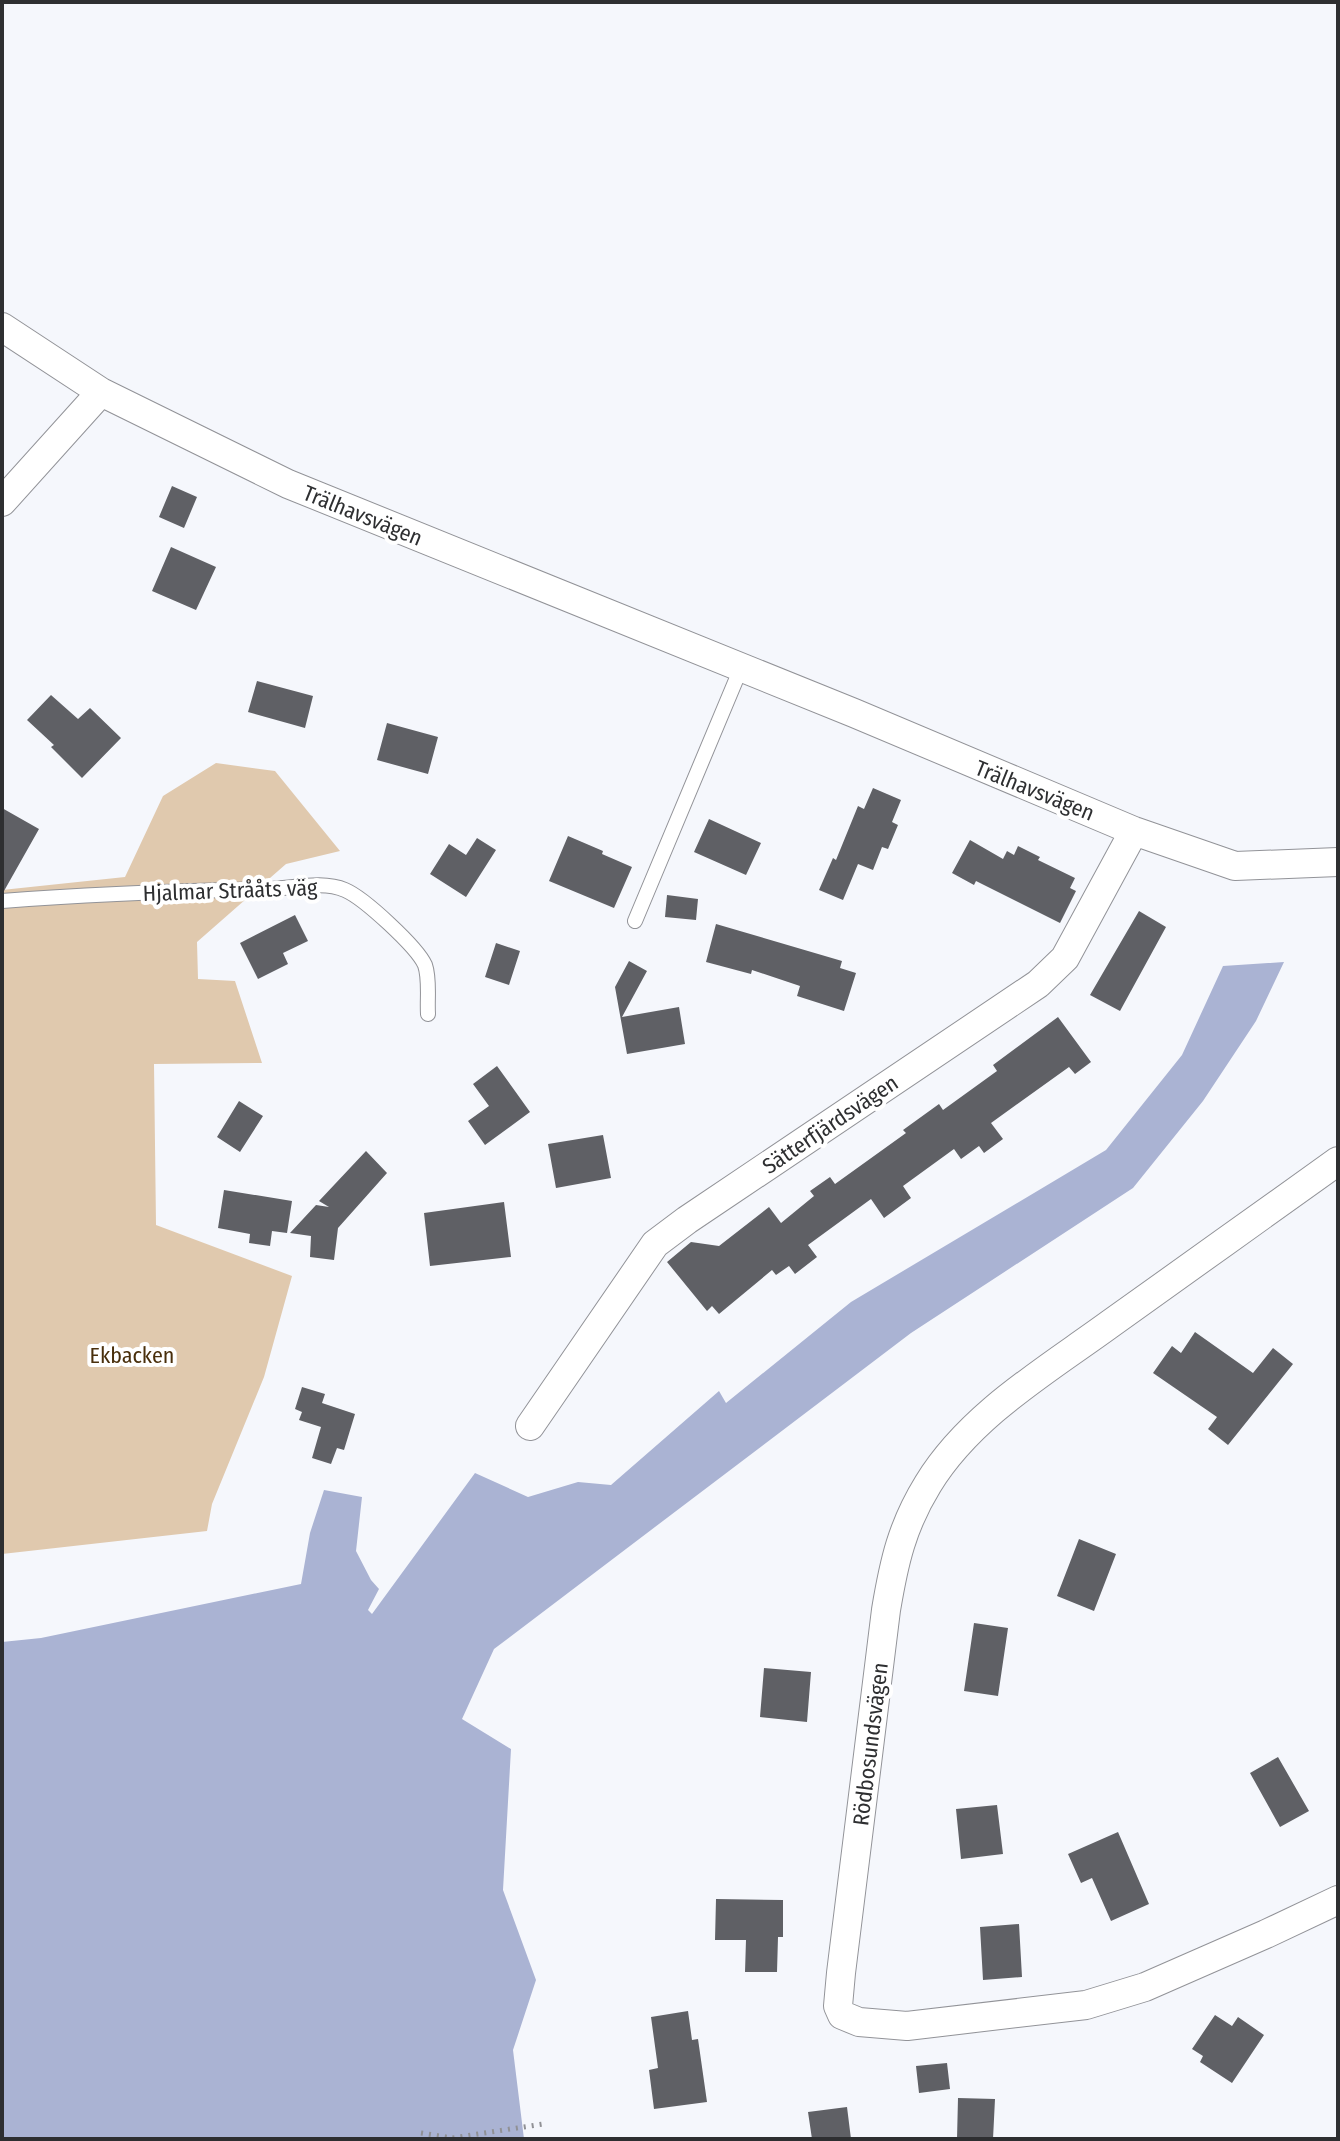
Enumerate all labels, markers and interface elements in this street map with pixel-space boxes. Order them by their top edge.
street label: Trälhavsvägen [299,479,426,552]
street label: Trälhavsvägen [971,754,1098,827]
street label: Hjalmar Strååts väg [142,874,318,907]
street label: Sätterfjärdsvägen [757,1069,903,1180]
park label: Ekbacken [90,1342,174,1369]
street label: Rödbosundsvägen [847,1661,894,1827]

